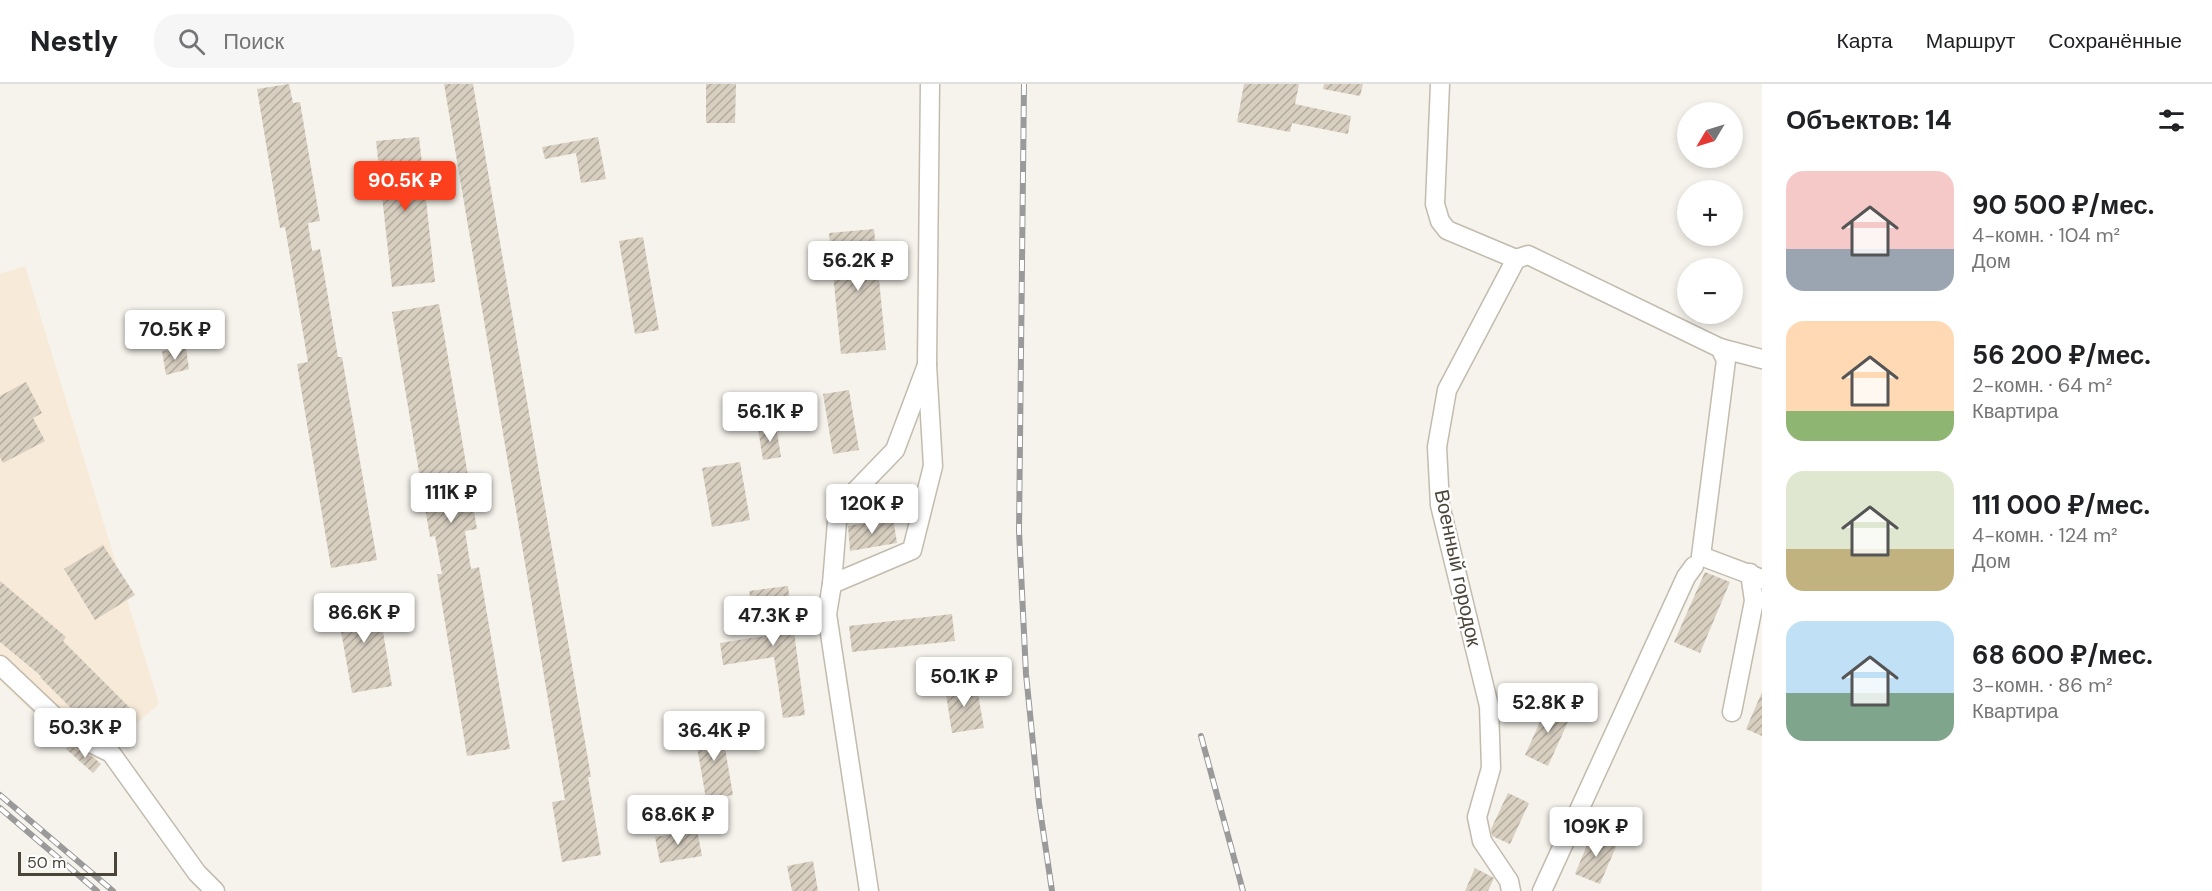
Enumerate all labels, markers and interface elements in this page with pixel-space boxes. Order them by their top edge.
search box [154,14,574,68]
text: Nestly [30,23,118,60]
icon: search [175,25,208,58]
text: Поиск [223,27,284,56]
text: Карта [1837,27,1893,55]
text: Маршрут [1926,27,2015,55]
text: Сохранённые [2048,27,2182,55]
north arrow [1677,102,1743,168]
map controls [1677,102,1743,324]
text: Объектов: 14 [1786,103,1952,137]
icon: filters [2155,104,2188,137]
pin: 90.5K ₽ [350,161,460,212]
text: 90.5K ₽ [368,167,442,193]
button: + [1677,180,1743,246]
text: 90 500 ₽/мес. [1972,188,2154,222]
icon: home [1834,195,1906,267]
text: 4-комн. · 104 m² [1972,222,2120,248]
pin: 56.2K ₽ [803,241,913,292]
text: 56.2K ₽ [822,247,894,273]
text: Дом [1972,248,2011,274]
button: − [1677,258,1743,324]
pin: 70.5K ₽ [120,310,230,361]
text: 70.5K ₽ [139,316,211,342]
text: 56 200 ₽/мес. [1972,338,2151,372]
icon: home [1834,345,1906,417]
text: 2-комн. · 64 m² [1972,372,2112,398]
pin: 56.1K ₽ [715,392,825,443]
text: 56.1K ₽ [737,398,803,424]
text: Квартира [1972,398,2058,424]
pin: 111K ₽ [402,473,500,524]
text: 111K ₽ [425,479,477,505]
pin: 120K ₽ [823,484,921,535]
street label: Военный городок [1429,487,1487,649]
text: 111 000 ₽/мес. [1972,488,2150,522]
text: 120K ₽ [840,490,904,516]
icon: home [1834,495,1906,567]
text: 4-комн. · 124 m² [1972,522,2118,548]
text: Дом [1972,548,2011,574]
pin: 86.6K ₽ [309,593,419,644]
pin: 47.3K ₽ [718,596,828,647]
text: 86.6K ₽ [328,599,400,625]
text: 47.3K ₽ [738,602,808,628]
text: 68 600 ₽/мес. [1972,638,2153,672]
icon: home [1834,645,1906,717]
pin: 50.1K ₽ [909,657,1019,708]
text: 50.1K ₽ [930,663,998,689]
text: 3-комн. · 86 m² [1972,672,2113,698]
pin: 52.8K ₽ [1493,683,1603,734]
text: 52.8K ₽ [1512,689,1584,715]
text: Квартира [1972,698,2058,724]
pin: 50.3K ₽ [30,708,140,759]
pin: 36.4K ₽ [659,711,769,762]
text: 50.3K ₽ [48,714,122,740]
text: 36.4K ₽ [678,717,750,743]
pin: 68.6K ₽ [623,795,733,846]
text: 68.6K ₽ [641,801,715,827]
pin: 109K ₽ [1547,807,1645,858]
text: 109K ₽ [1564,813,1628,839]
scale bar [18,849,117,876]
text: 50 m [27,852,66,873]

